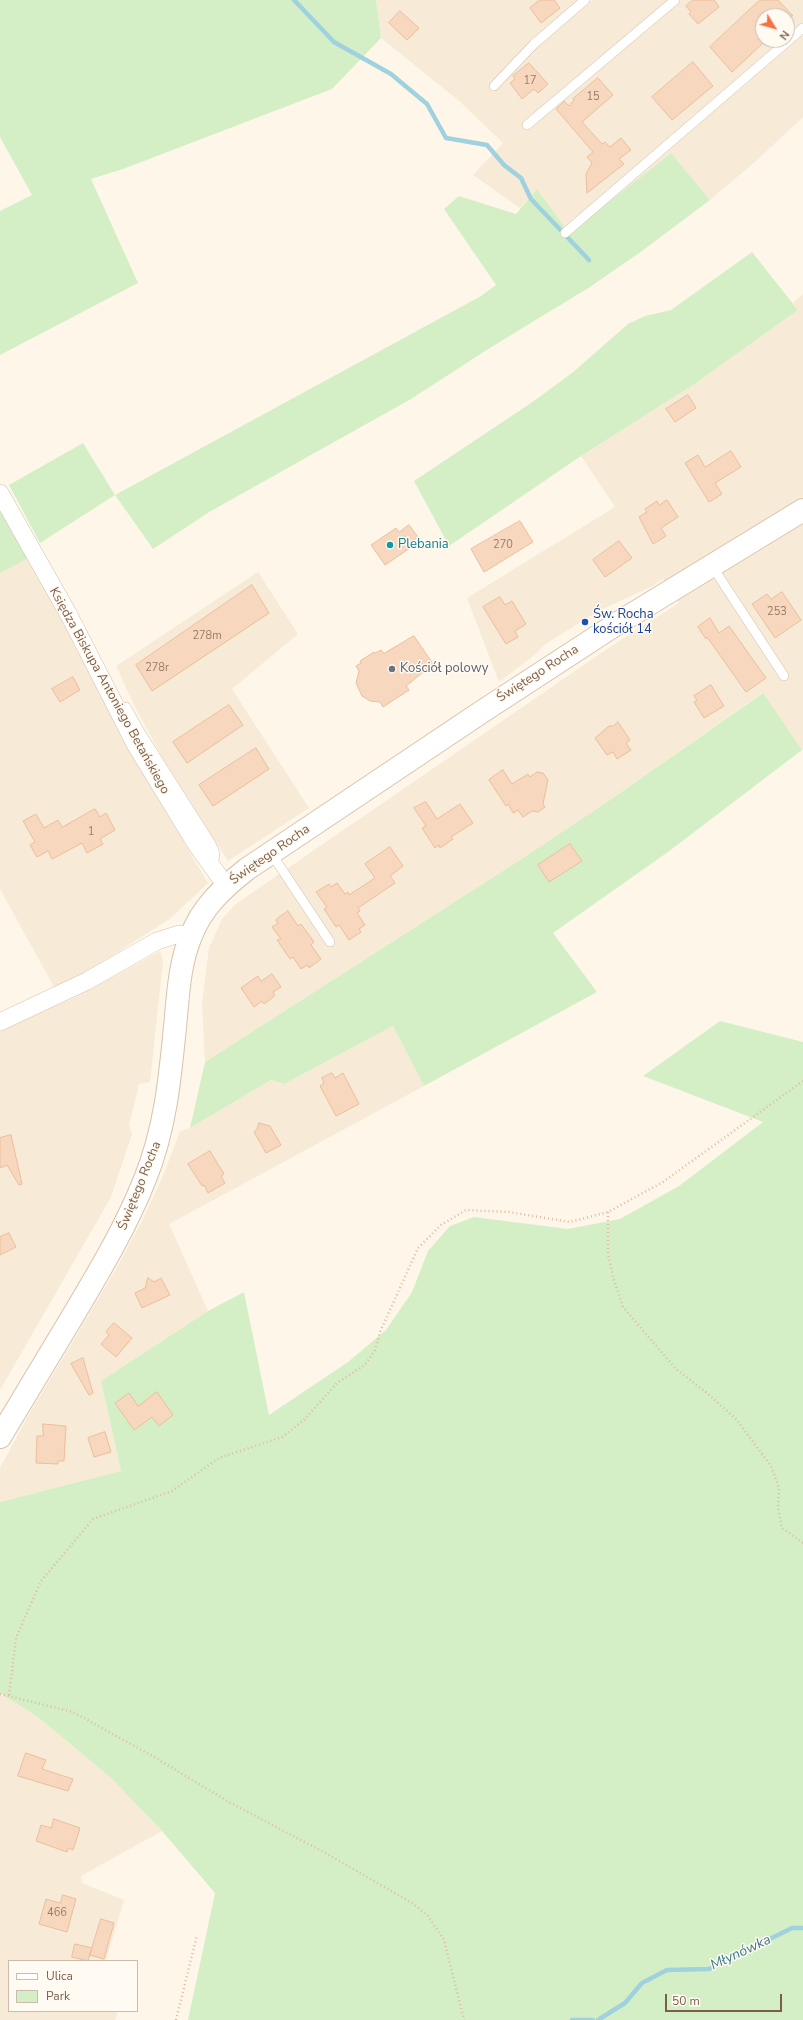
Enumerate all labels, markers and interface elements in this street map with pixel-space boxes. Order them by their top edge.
north arrow [755,8,795,48]
text: N [776,27,793,43]
house number: 17 [523,74,537,88]
house number: 15 [586,90,600,104]
place label: Plebania [398,537,449,553]
house number: 270 [493,538,513,552]
marker: Plebania [385,540,395,550]
street label: Księdza Biskupa Antoniego Betańskiego [46,585,172,797]
house number: 253 [767,605,787,619]
place label: Św. Rocha kościół 14 [593,607,654,638]
marker: Św. Rocha kościół 14 [580,617,590,627]
house number: 278m [192,629,222,643]
street label: Świętego Rocha [494,642,582,706]
house number: 278r [145,661,169,675]
place label: Kościół polowy [400,661,488,677]
marker: Kościół polowy [387,664,397,674]
street label: Świętego Rocha [227,822,313,888]
house number: 1 [88,825,94,839]
street label: Świętego Rocha [115,1139,165,1233]
house number: 466 [47,1906,67,1920]
water label: Młynówka [708,1932,774,1974]
legend [8,1960,138,2012]
text: Ulica [46,1968,73,1984]
scale bar [667,1986,784,2012]
text: Park [46,1988,70,2004]
text: 50 m [672,1993,700,2009]

